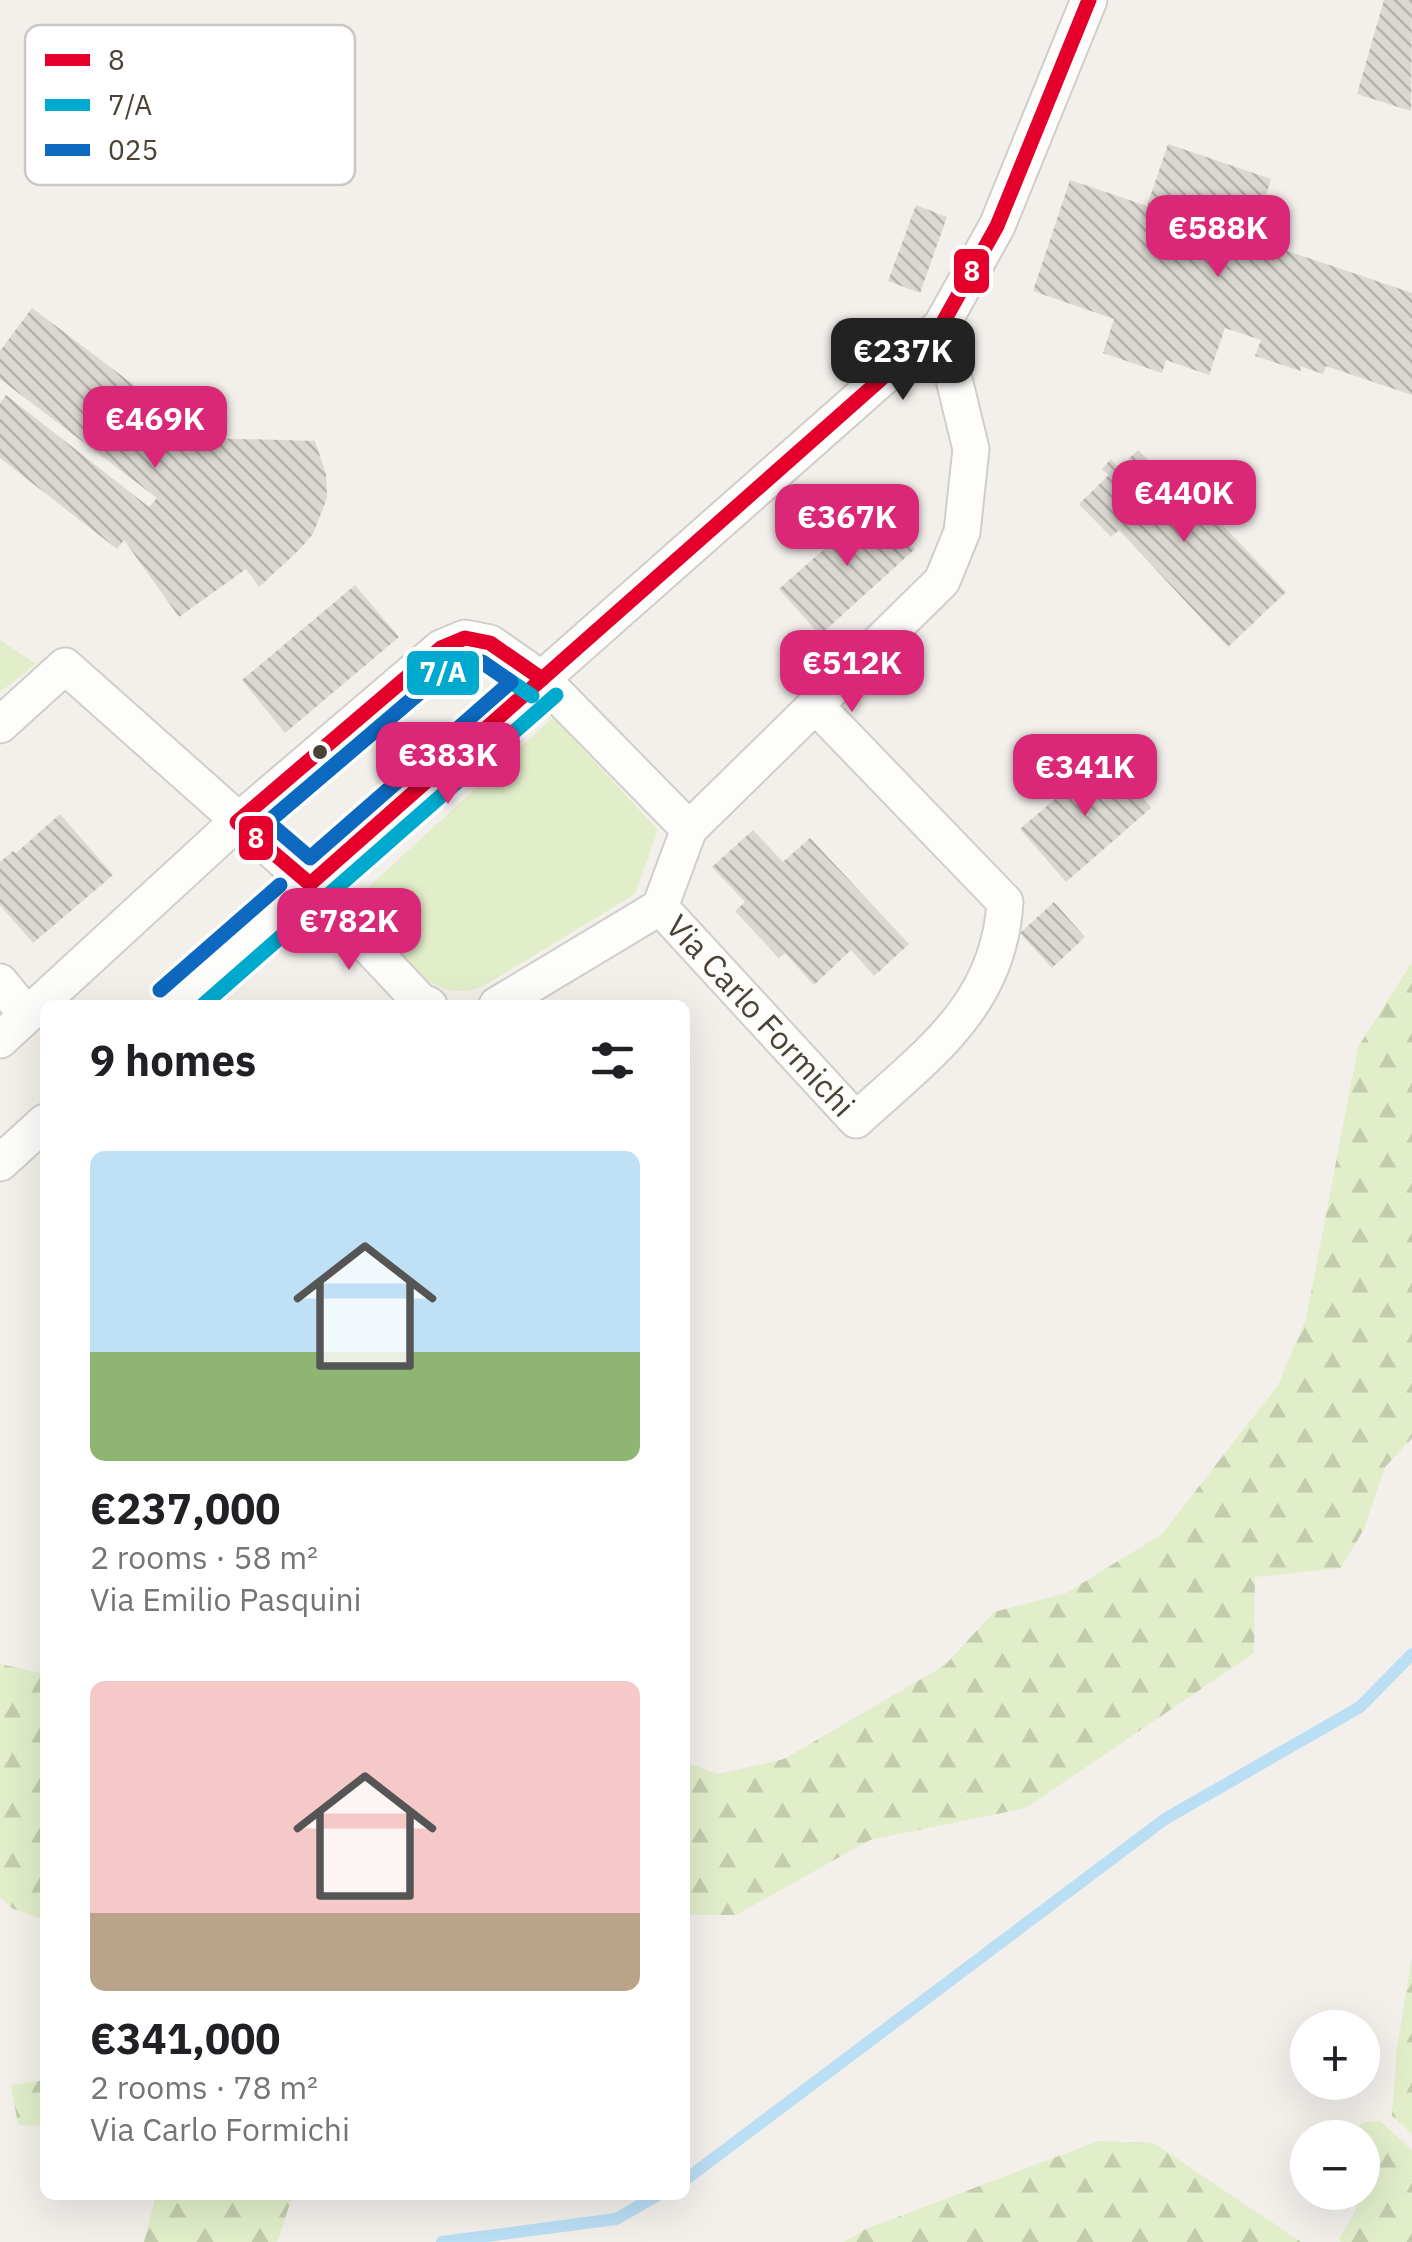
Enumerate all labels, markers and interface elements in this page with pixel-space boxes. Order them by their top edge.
legend [25,25,355,185]
text: 8 [108,41,125,78]
text: 7/A [108,86,152,123]
text: 025 [108,131,158,168]
pin: €588K [1148,195,1288,280]
text: €588K [1168,206,1268,248]
line badge: 8 [952,247,991,295]
text: 8 [964,252,980,289]
pin: €237K [833,318,973,403]
text: €237K [853,329,953,371]
pin: €469K [85,386,225,471]
text: €469K [105,397,205,439]
pin: €440K [1114,460,1254,545]
text: €440K [1134,471,1234,513]
pin: €367K [777,484,917,569]
text: €367K [797,495,897,537]
pin: €512K [782,630,922,715]
text: €512K [802,641,902,683]
line badge: 7/A [405,649,481,697]
text: 7/A [419,653,467,690]
pin: €383K [378,722,518,807]
text: €383K [398,733,498,775]
pin: €341K [1015,734,1155,819]
unlabelled marker [310,742,330,762]
text: €341K [1035,745,1135,787]
line badge: 8 [237,814,275,862]
text: 8 [248,819,264,856]
pin: €782K [279,888,419,973]
text: €782K [299,899,399,941]
street label: Via Carlo Formichi [657,905,864,1125]
text: 9 homes [90,1033,256,1088]
icon: filters [585,1033,640,1088]
icon: home [275,1216,455,1396]
text: €237,000 [90,1481,281,1536]
text: 2 rooms · 58 m² [90,1536,318,1578]
text: Via Emilio Pasquini [90,1578,362,1620]
icon: home [275,1746,455,1926]
map controls [1290,2010,1380,2210]
button: + [1290,2010,1380,2100]
text: €341,000 [90,2011,281,2066]
text: 2 rooms · 78 m² [90,2066,318,2108]
text: Via Carlo Formichi [90,2108,350,2150]
button: − [1290,2120,1380,2210]

